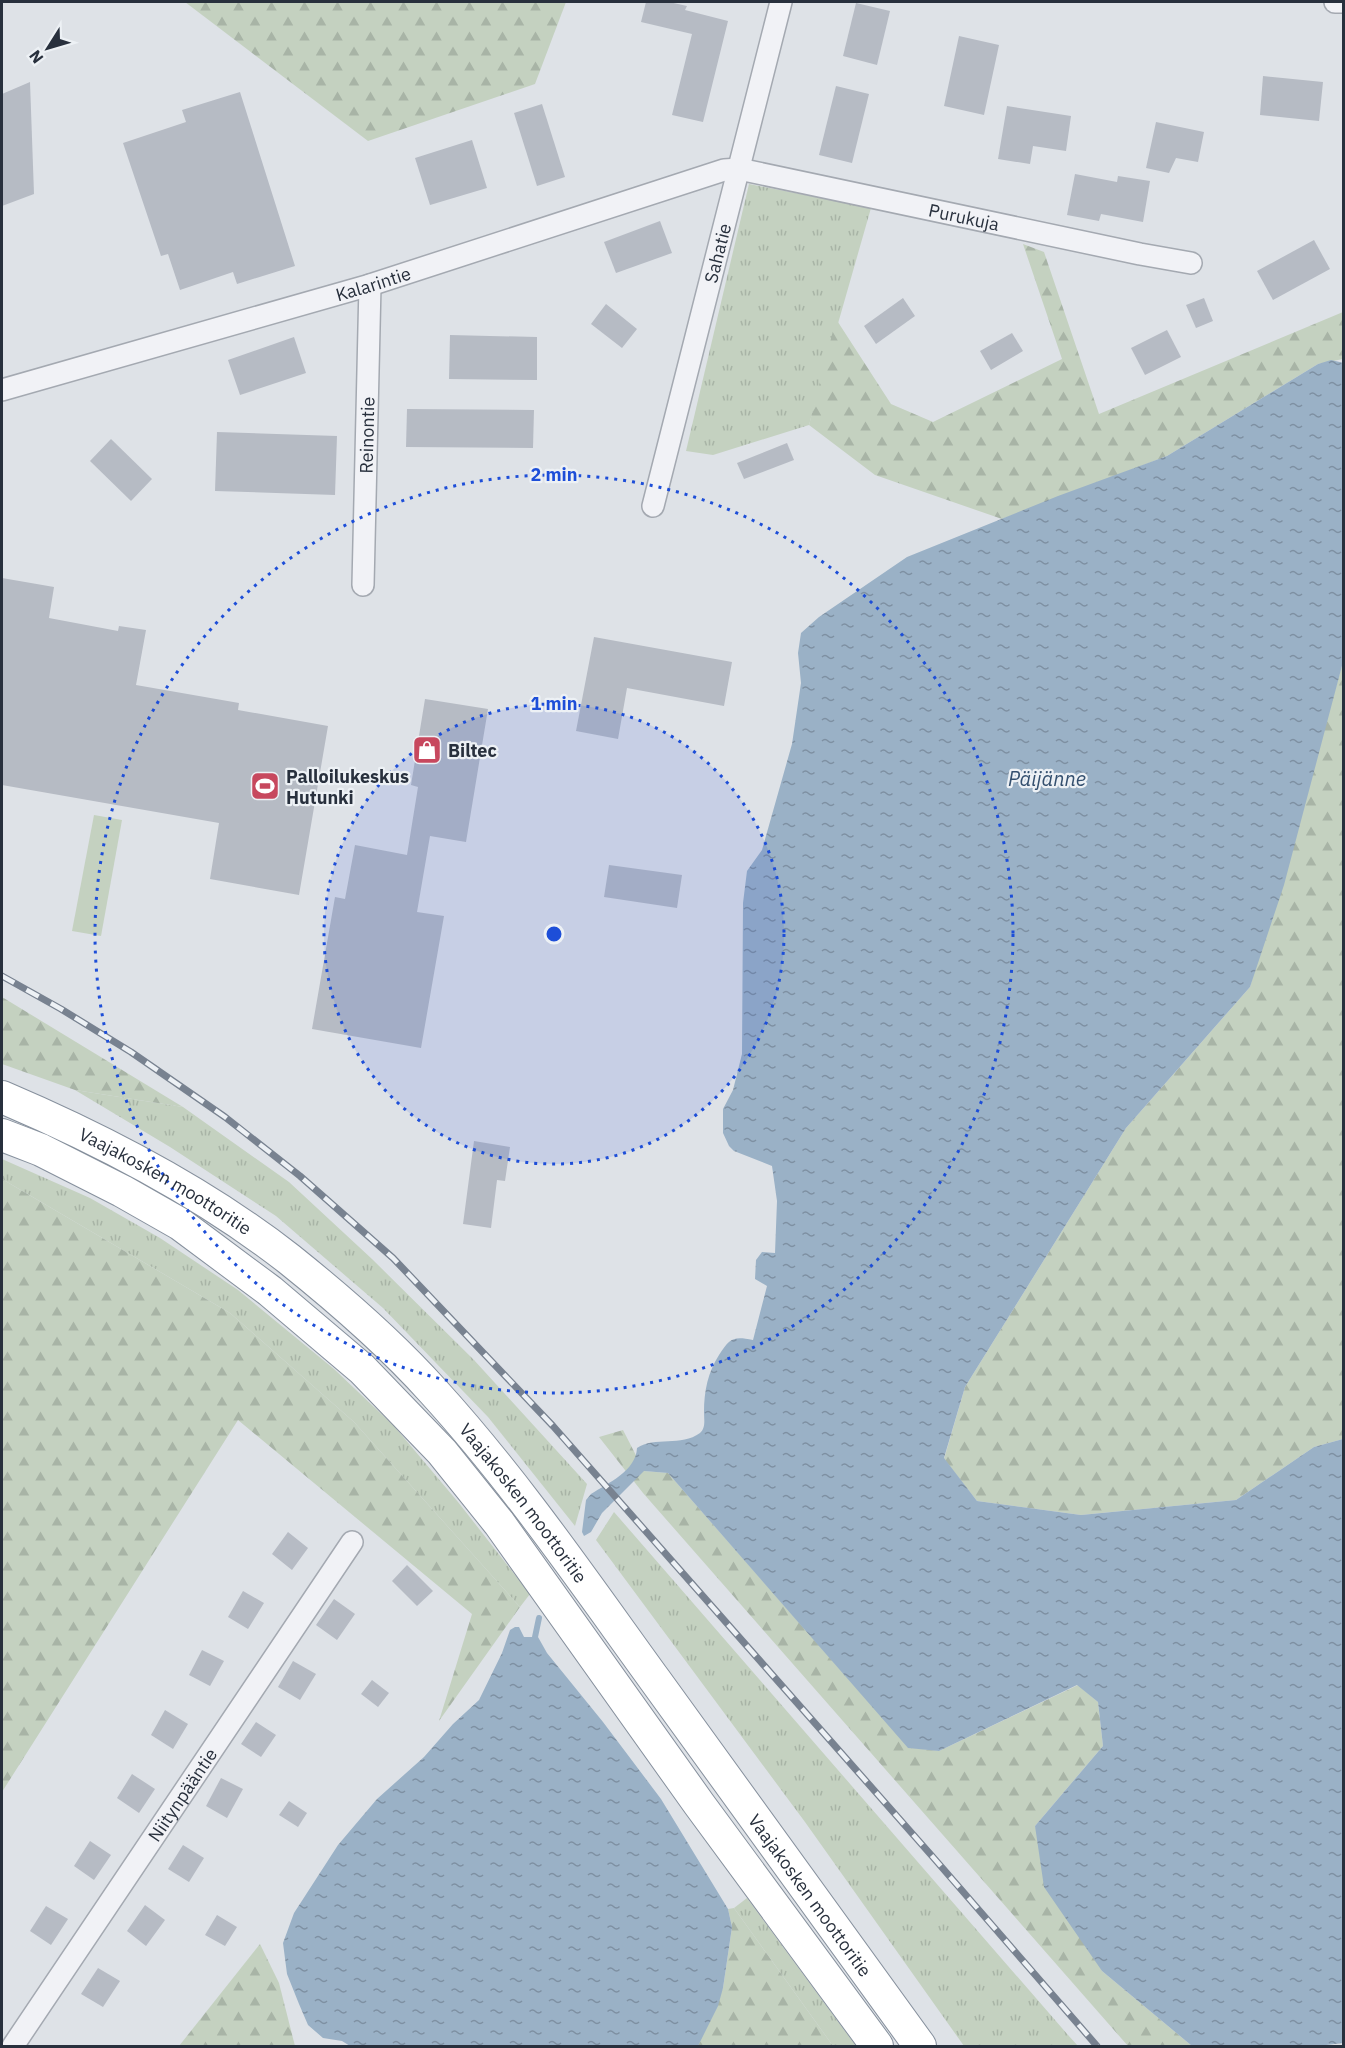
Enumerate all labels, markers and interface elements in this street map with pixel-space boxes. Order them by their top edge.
north arrow [18,18,78,78]
text: N [25,46,47,68]
street label: Purukuja [927,198,1002,235]
street label: Sahatie [699,221,736,285]
street label: Kalarintie [333,261,414,306]
street label: Reinontie [354,396,379,474]
text: 2 min [530,463,578,486]
text: 1 min [530,692,578,715]
shop icon: Biltec [411,734,443,766]
place label: Biltec [448,739,497,762]
place label: Palloilukeskus Hutunki [286,765,409,809]
water label: Päijänne [1008,765,1086,792]
sports icon: Palloilukeskus Hutunki [249,770,281,802]
centre of rings [544,924,564,944]
street label: Vaajakosken moottoritie [75,1122,257,1240]
street label: Vaajakosken moottoritie [455,1418,593,1587]
street label: Niitynpääntie [142,1743,222,1846]
street label: Vaajakosken moottoritie [744,1809,877,1981]

